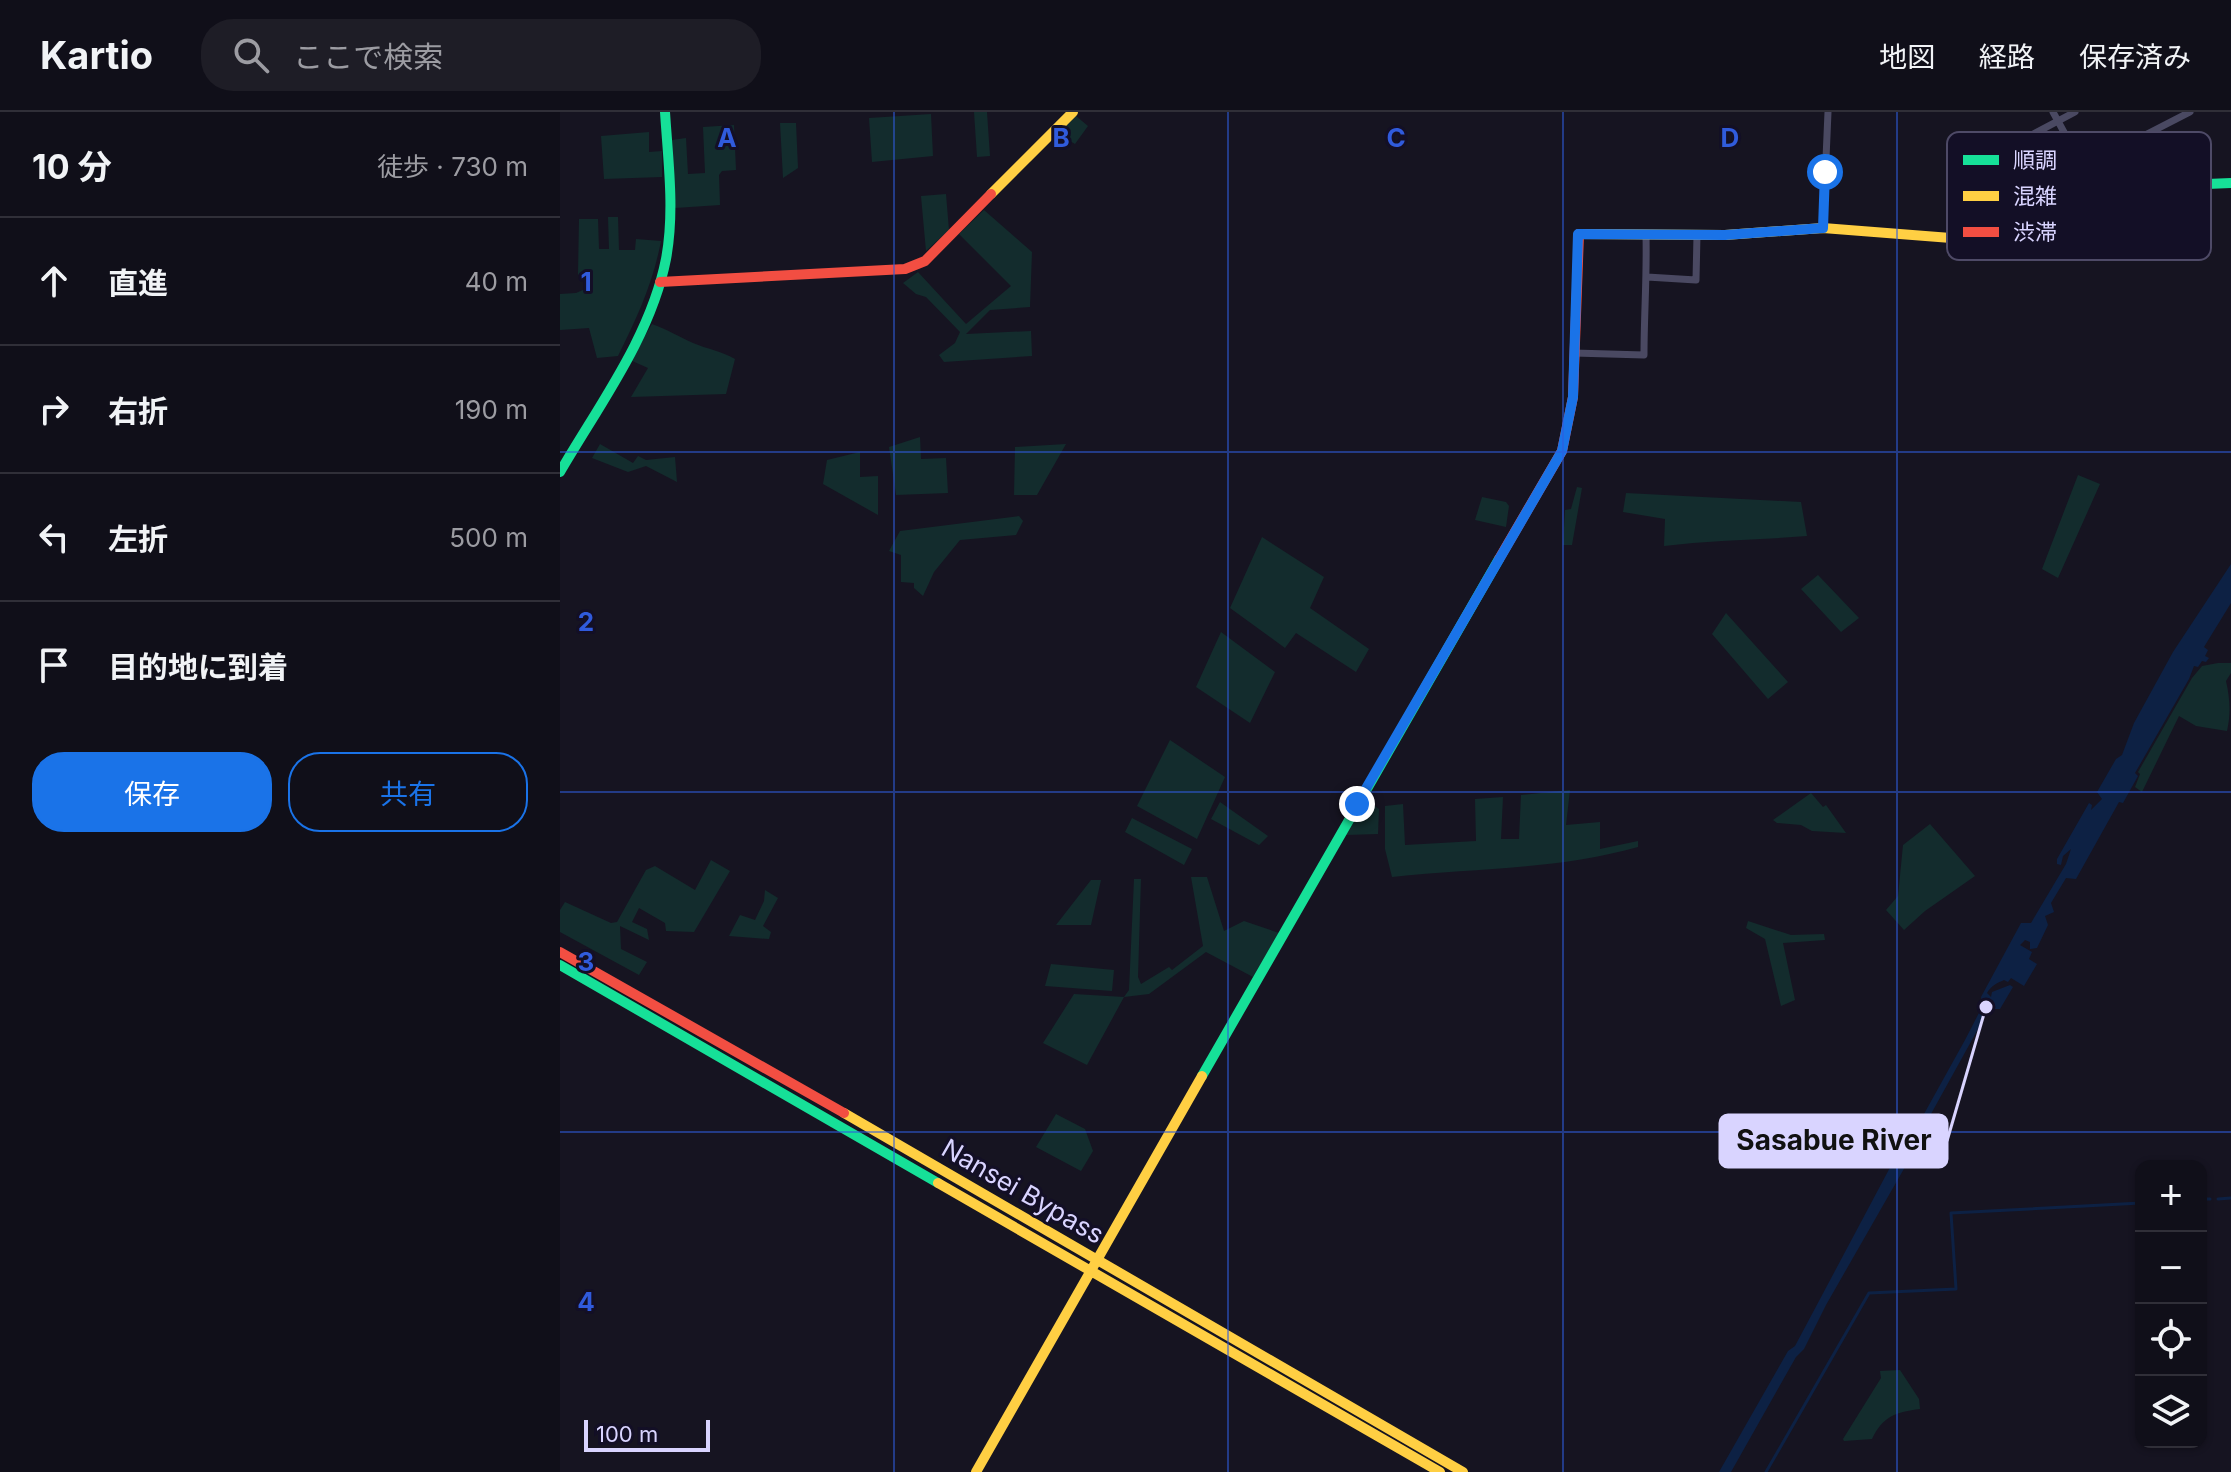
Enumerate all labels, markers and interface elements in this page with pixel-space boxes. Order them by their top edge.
search box [201,19,761,91]
text: Kartio [40,32,153,78]
icon: search [229,33,273,77]
text: ここで検索 [293,39,443,75]
text: 地図 [1879,40,1935,74]
text: 経路 [1979,40,2035,74]
text: 保存済み [2079,40,2191,74]
text: A [717,122,737,153]
text: B [1052,122,1070,153]
text: C [1386,122,1406,153]
text: D [1721,122,1739,153]
legend [1947,132,2211,260]
text: 10 分 [32,146,112,187]
text: 順調 [2013,147,2057,173]
text: 徒歩 · 730 m [377,151,528,182]
route start [1807,154,1843,190]
text: 混雑 [2013,183,2057,209]
text: 渋滞 [2013,219,2057,245]
icon: ahead [32,259,76,303]
text: 直進 [108,265,168,301]
text: 40 m [465,266,528,297]
text: 1 [580,266,592,297]
icon: right [32,387,76,431]
text: 右折 [108,393,168,429]
text: 190 m [455,394,528,425]
icon: left [32,515,76,559]
text: 左折 [108,521,168,557]
text: 500 m [449,522,528,553]
text: 2 [578,606,594,637]
icon: arrive [32,643,76,687]
text: 目的地に到着 [108,649,288,685]
button: 保存 [32,752,272,832]
button: 共有 [288,752,528,832]
route end [1339,786,1375,822]
text: 3 [578,946,594,977]
callout: Sasabue River [1720,1115,1947,1167]
text: Sasabue River [1736,1123,1932,1157]
street label: Nansei Bypass [936,1132,1110,1250]
map controls [2135,1160,2207,1448]
button: + [2135,1160,2207,1232]
button: − [2135,1232,2207,1304]
text: 4 [577,1286,595,1317]
button: locate [2135,1304,2207,1376]
button: layers [2135,1376,2207,1448]
scale bar [584,1416,710,1452]
text: 100 m [596,1421,658,1447]

